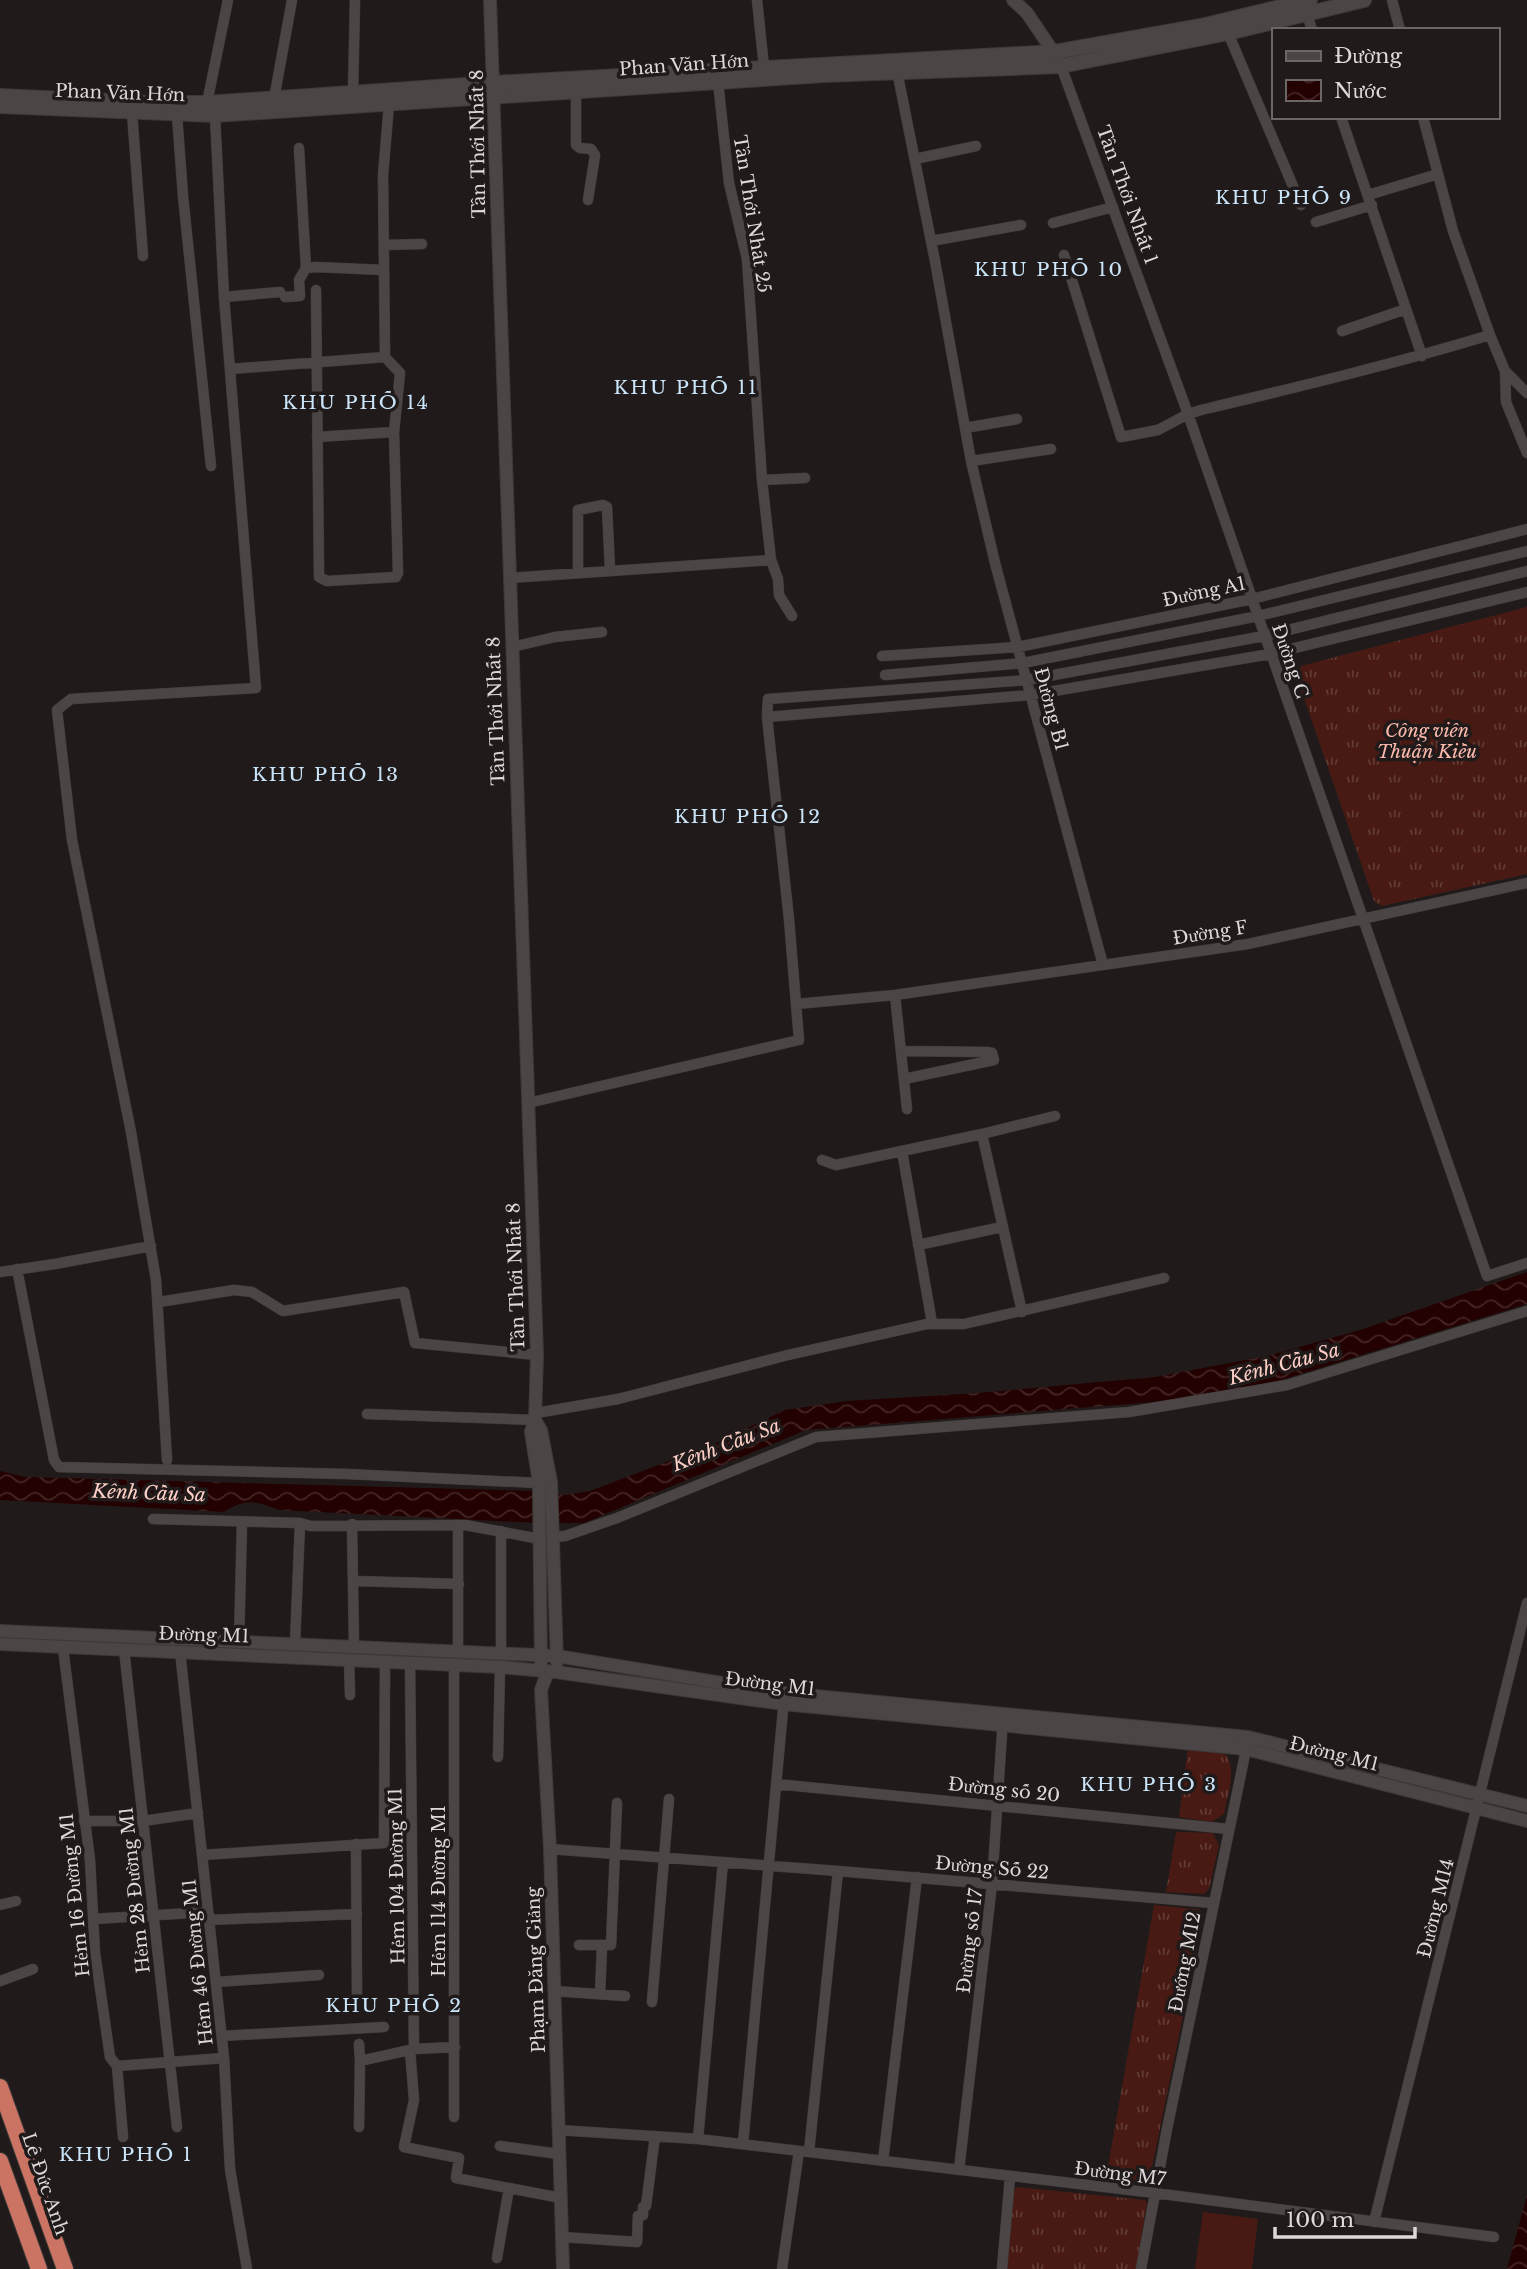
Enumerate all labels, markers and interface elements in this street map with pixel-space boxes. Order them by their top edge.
legend [1272,28,1499,119]
text: Đường [1334,43,1402,69]
street label: Phan Văn Hớn [618,49,750,81]
street label: Tân Thới Nhất 8 [466,69,490,219]
text: Nước [1334,78,1387,104]
street label: Phan Văn Hớn [55,80,185,106]
street label: Tân Thới Nhất 1 [1092,123,1162,267]
street label: Tân Thới Nhất 25 [729,134,775,294]
district label: KHU PHỐ 9 [1215,186,1353,209]
district label: KHU PHỐ 10 [974,258,1124,281]
district label: KHU PHỐ 11 [614,376,758,399]
district label: KHU PHỐ 14 [282,391,430,414]
street label: Đường A1 [1160,572,1248,612]
street label: Đường C [1267,621,1313,701]
street label: Tân Thới Nhất 8 [482,636,510,786]
street label: Đường B1 [1029,665,1073,753]
park label: Công viên Thuận Kiều [1377,720,1477,763]
district label: KHU PHỐ 13 [252,763,400,786]
district label: KHU PHỐ 12 [674,805,822,828]
street label: Đường F [1171,916,1249,950]
street label: Tân Thới Nhất 8 [502,1202,530,1352]
water label: Kênh Cầu Sa [1225,1338,1342,1390]
water label: Kênh Cầu Sa [668,1414,783,1477]
water label: Kênh Cầu Sa [91,1479,206,1506]
street label: Đường M1 [158,1622,250,1648]
street label: Đường M1 [724,1668,816,1700]
street label: Đường M1 [1287,1732,1381,1776]
street label: Đường số 20 [947,1773,1061,1807]
district label: KHU PHỐ 3 [1080,1773,1218,1796]
street label: Hẻm 104 Đường M1 [384,1787,410,1965]
street label: Hẻm 114 Đường M1 [428,1805,450,1977]
street label: Hẻm 28 Đường M1 [115,1806,155,1974]
street label: Hẻm 16 Đường M1 [55,1812,95,1978]
street label: Đường Số 22 [934,1852,1050,1884]
street label: Đường M14 [1413,1856,1459,1960]
street label: Hẻm 46 Đường M1 [178,1878,218,2046]
street label: Phạm Đăng Giảng [522,1886,550,2053]
street label: Đường số 17 [953,1886,987,1995]
street label: Đướng M12 [1164,1910,1206,2014]
district label: KHU PHỐ 2 [325,1994,463,2017]
street label: Lê Đức Anh [17,2130,73,2238]
district label: KHU PHỐ 1 [59,2143,193,2166]
street label: Đường M7 [1073,2157,1168,2191]
scale bar [1275,2196,1415,2240]
text: 100 m [1286,2207,1354,2233]

